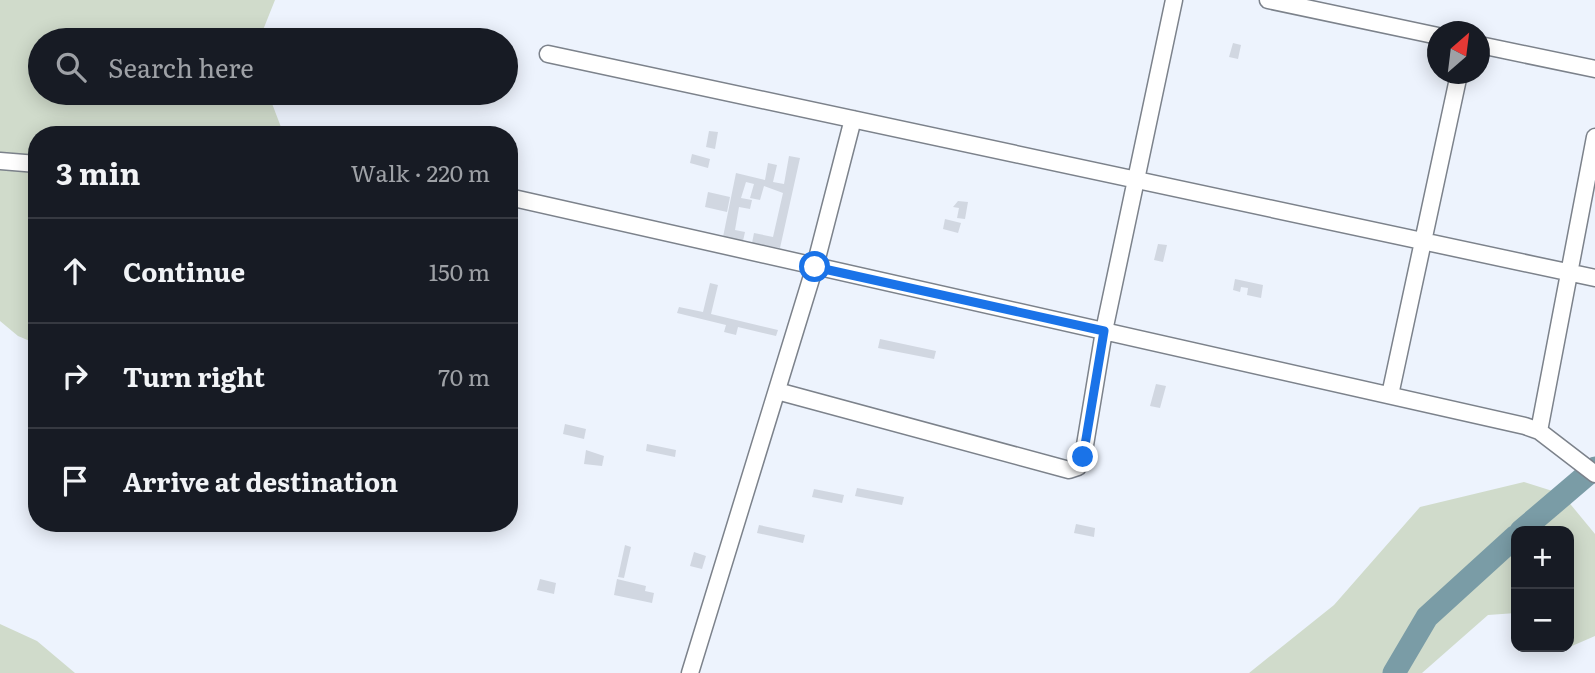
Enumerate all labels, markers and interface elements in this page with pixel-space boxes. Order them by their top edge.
north arrow [1427,21,1490,84]
search box [28,28,518,105]
text: Search here [108,47,254,86]
icon: search [52,48,90,86]
text: 3 min [56,150,140,194]
text: Walk · 220 m [351,155,490,189]
text: Continue [123,251,245,290]
route start [799,251,830,282]
icon: ahead [56,252,94,290]
text: 150 m [429,254,490,288]
text: Turn right [123,356,265,395]
icon: right [56,357,94,395]
text: 70 m [438,359,490,393]
route end [1067,441,1098,472]
text: Arrive at destination [123,461,398,500]
icon: arrive [56,462,94,500]
map controls [1511,526,1574,652]
button: + [1511,526,1574,589]
button: − [1511,589,1574,652]

